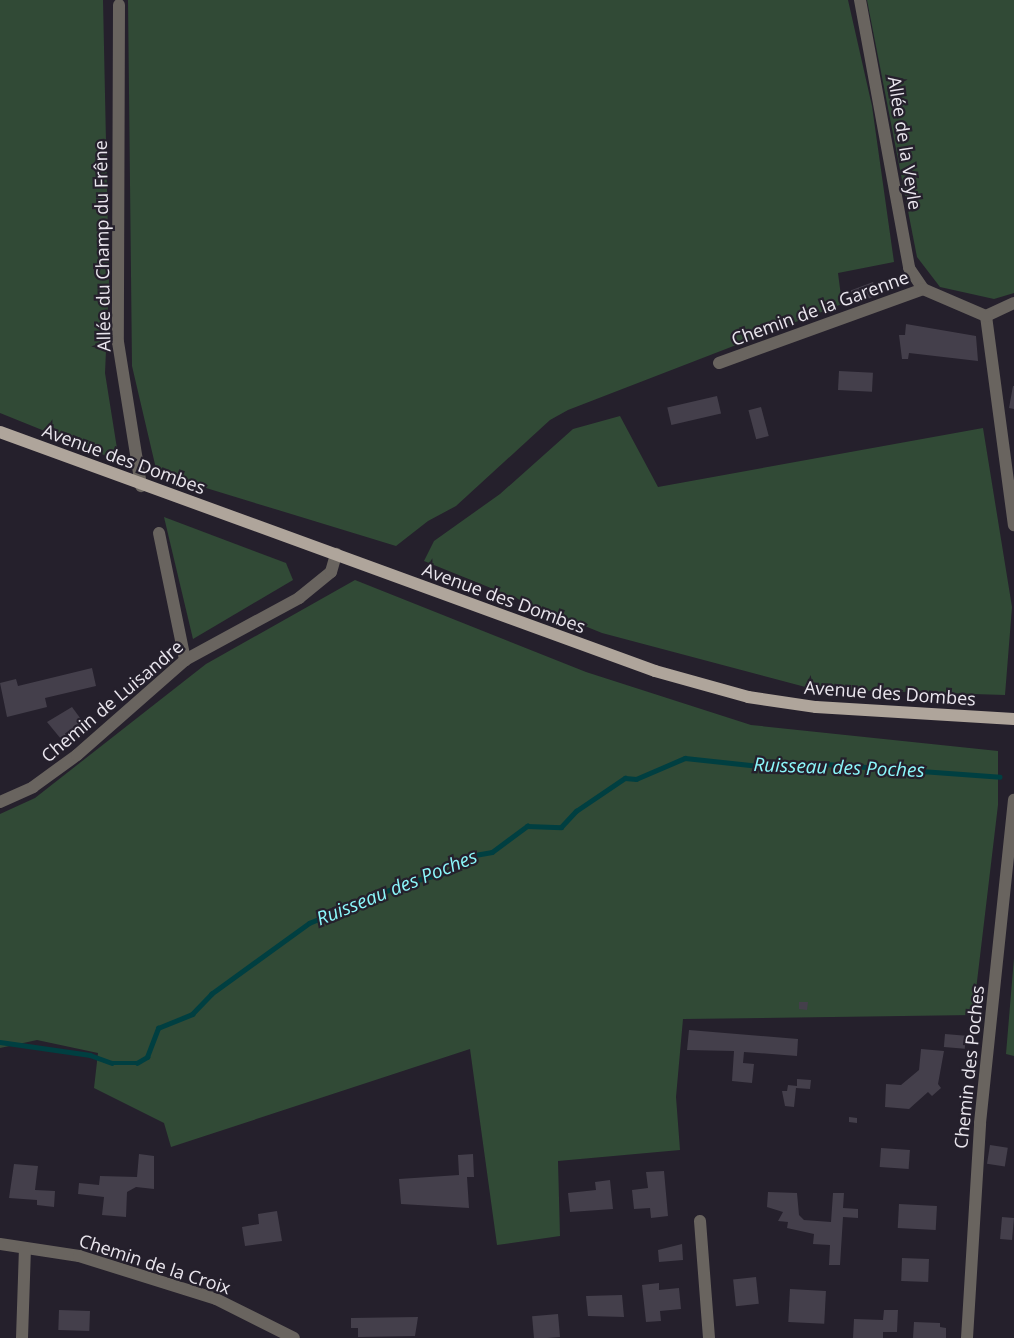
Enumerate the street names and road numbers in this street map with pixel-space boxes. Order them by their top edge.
street label: Allée de la Veyle [884,75,926,211]
street label: Allée du Champ du Frêne [89,140,115,352]
street label: Chemin de la Garenne [728,266,912,350]
street label: Avenue des Dombes [40,419,208,499]
street label: Avenue des Dombes [420,558,588,638]
street label: Chemin de Luisandre [37,635,187,767]
street label: Avenue des Dombes [803,676,977,710]
street label: Chemin des Poches [950,984,988,1150]
street label: Chemin de la Croix [77,1229,233,1299]

